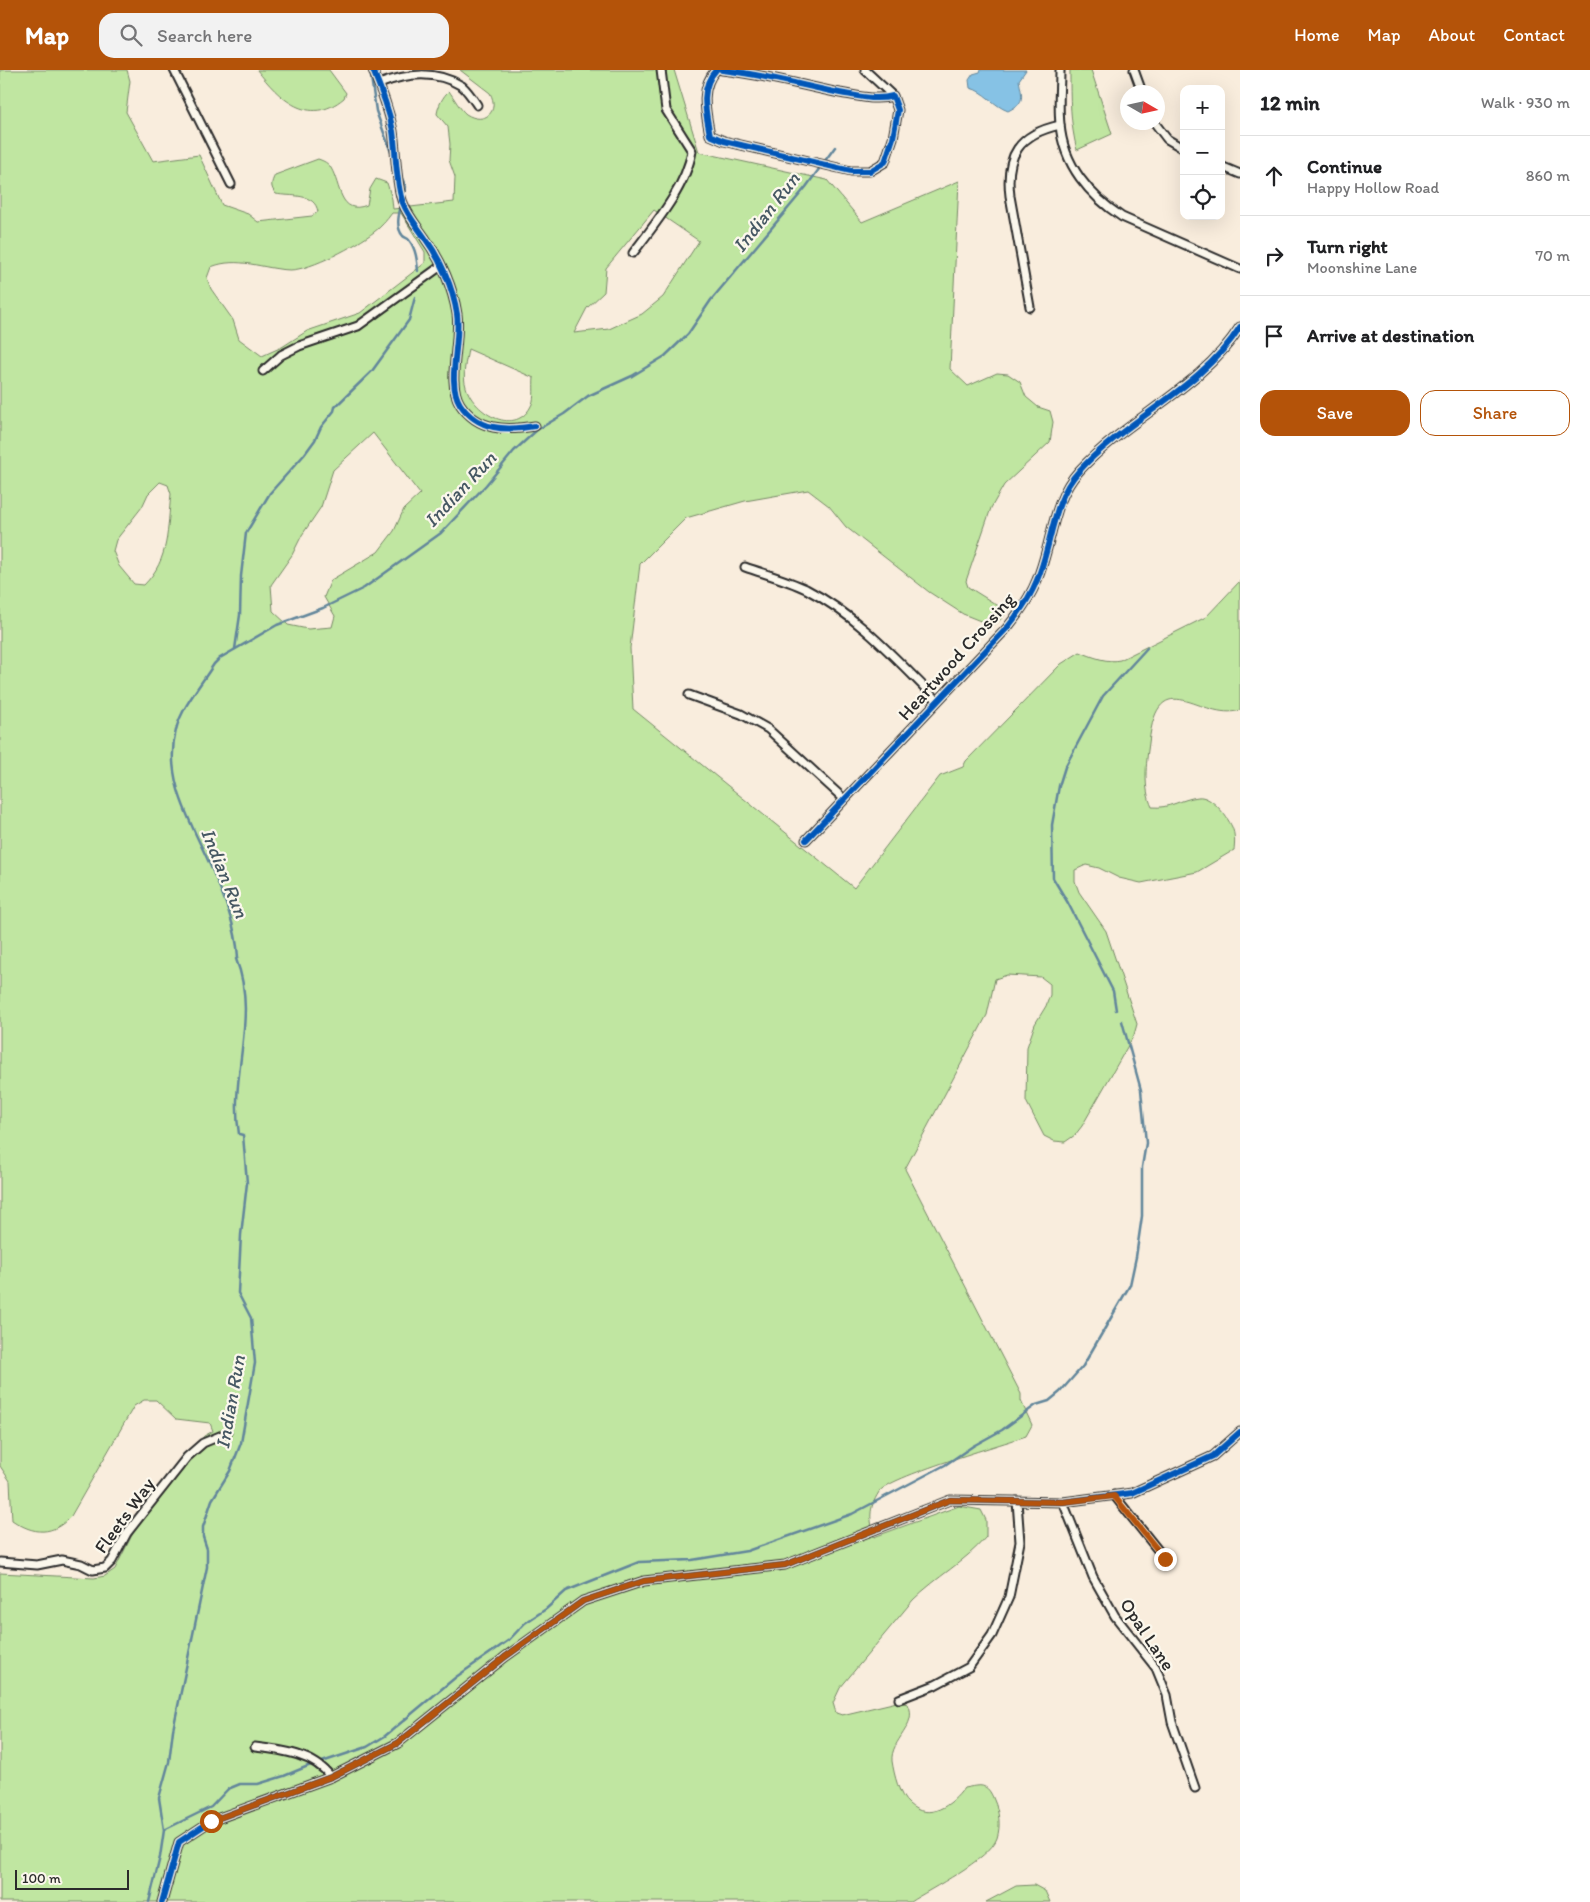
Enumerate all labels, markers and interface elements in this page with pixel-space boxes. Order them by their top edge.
search box [99,13,449,58]
text: Map [25,21,69,50]
icon: search [117,21,145,49]
text: Search here [157,24,252,47]
text: Home [1294,24,1340,46]
text: Map [1368,24,1401,46]
text: About [1429,24,1475,46]
text: Contact [1503,24,1565,46]
north arrow [1120,85,1165,130]
map controls [1180,85,1225,220]
button: + [1180,85,1225,130]
text: 12 min [1260,90,1320,115]
text: Walk · 930 m [1481,93,1570,112]
button: − [1180,130,1225,175]
text: Continue [1307,155,1382,178]
icon: ahead [1260,162,1288,190]
text: 860 m [1526,166,1570,185]
water label: Indian Run [727,167,805,257]
button: locate [1180,175,1225,220]
text: Happy Hollow Road [1307,178,1439,197]
text: Turn right [1307,235,1388,258]
icon: right [1260,242,1288,270]
text: 70 m [1535,246,1570,265]
text: Moonshine Lane [1307,258,1417,277]
icon: arrive [1260,322,1288,350]
text: Arrive at destination [1307,324,1474,347]
button: Save [1260,390,1410,436]
button: Share [1420,390,1570,436]
water label: Indian Run [419,446,502,532]
street label: Heartwood Crossing [893,588,1020,725]
water label: Indian Run [196,825,254,922]
water label: Indian Run [210,1353,250,1451]
street label: Fleets Way [89,1473,160,1558]
route end [1154,1548,1177,1571]
street label: Opal Lane [1115,1594,1180,1675]
route start [200,1810,223,1833]
scale bar [15,1867,129,1890]
text: 100 m [22,1870,61,1887]

